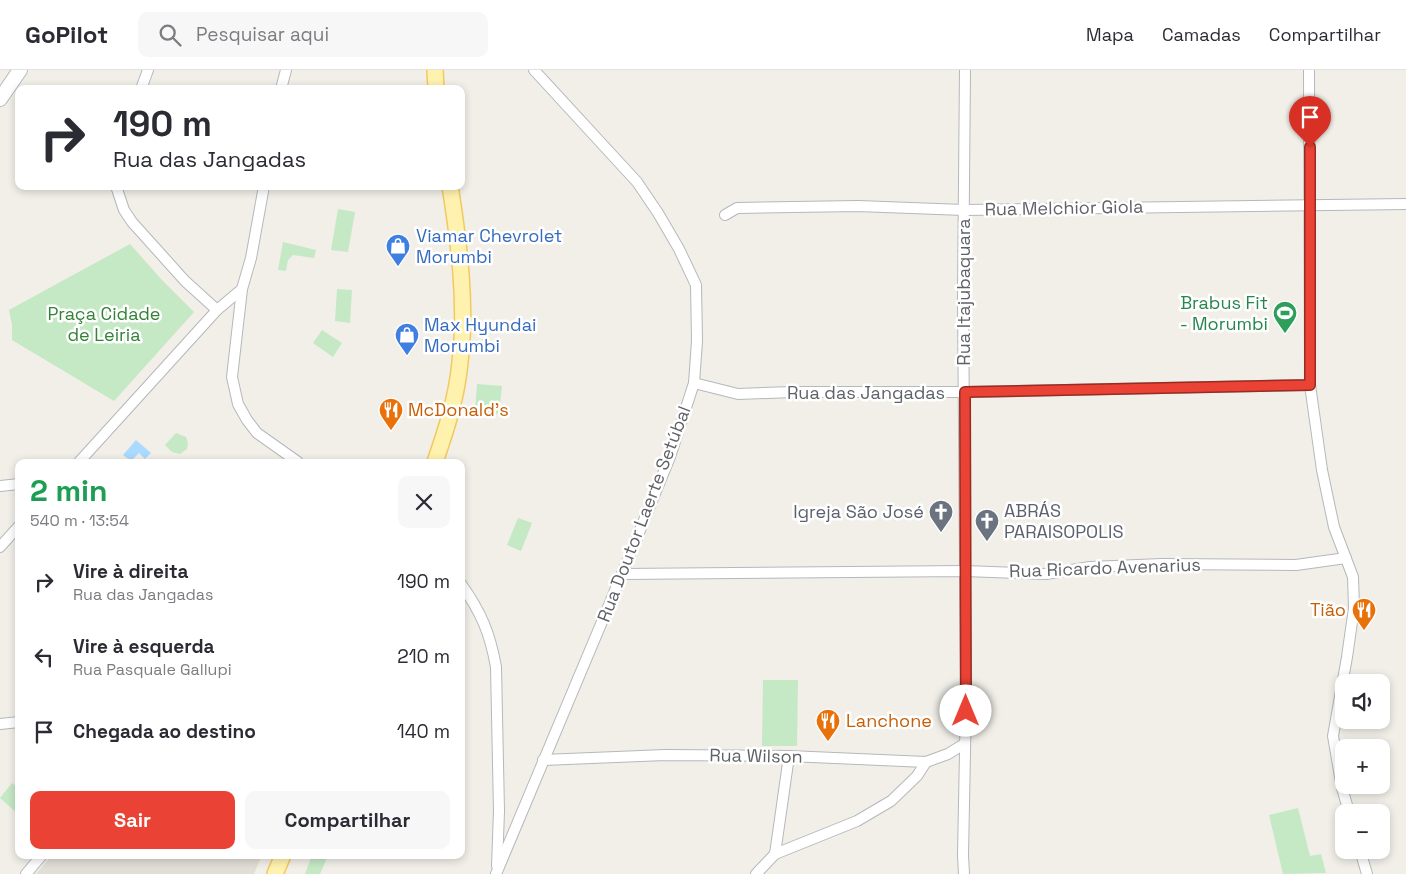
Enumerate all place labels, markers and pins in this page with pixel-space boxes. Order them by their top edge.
pin [1289,96,1331,147]
place label: Viamar Chevrolet Morumbi [416,224,562,268]
shop icon: Viamar Chevrolet Morumbi [385,233,411,267]
place label: Brabus Fit - Morumbi [1180,291,1268,335]
sports icon: Brabus Fit - Morumbi [1272,300,1298,334]
place label: Max Hyundai Morumbi [424,313,536,357]
shop icon: Max Hyundai Morumbi [394,322,420,356]
restaurant icon: McDonald's [378,397,404,431]
place label: McDonald's [408,398,509,421]
church icon: Igreja São José [928,499,954,533]
place label: ABRÁS PARAISOPOLIS [1004,499,1123,543]
place label: Igreja São José [793,500,924,523]
church icon: ABRÁS PARAISOPOLIS [974,508,1000,542]
restaurant icon: Tião [1351,597,1377,631]
place label: Tião [1310,598,1346,621]
restaurant icon: Lanchone [815,708,841,742]
place label: Lanchone [846,709,932,732]

